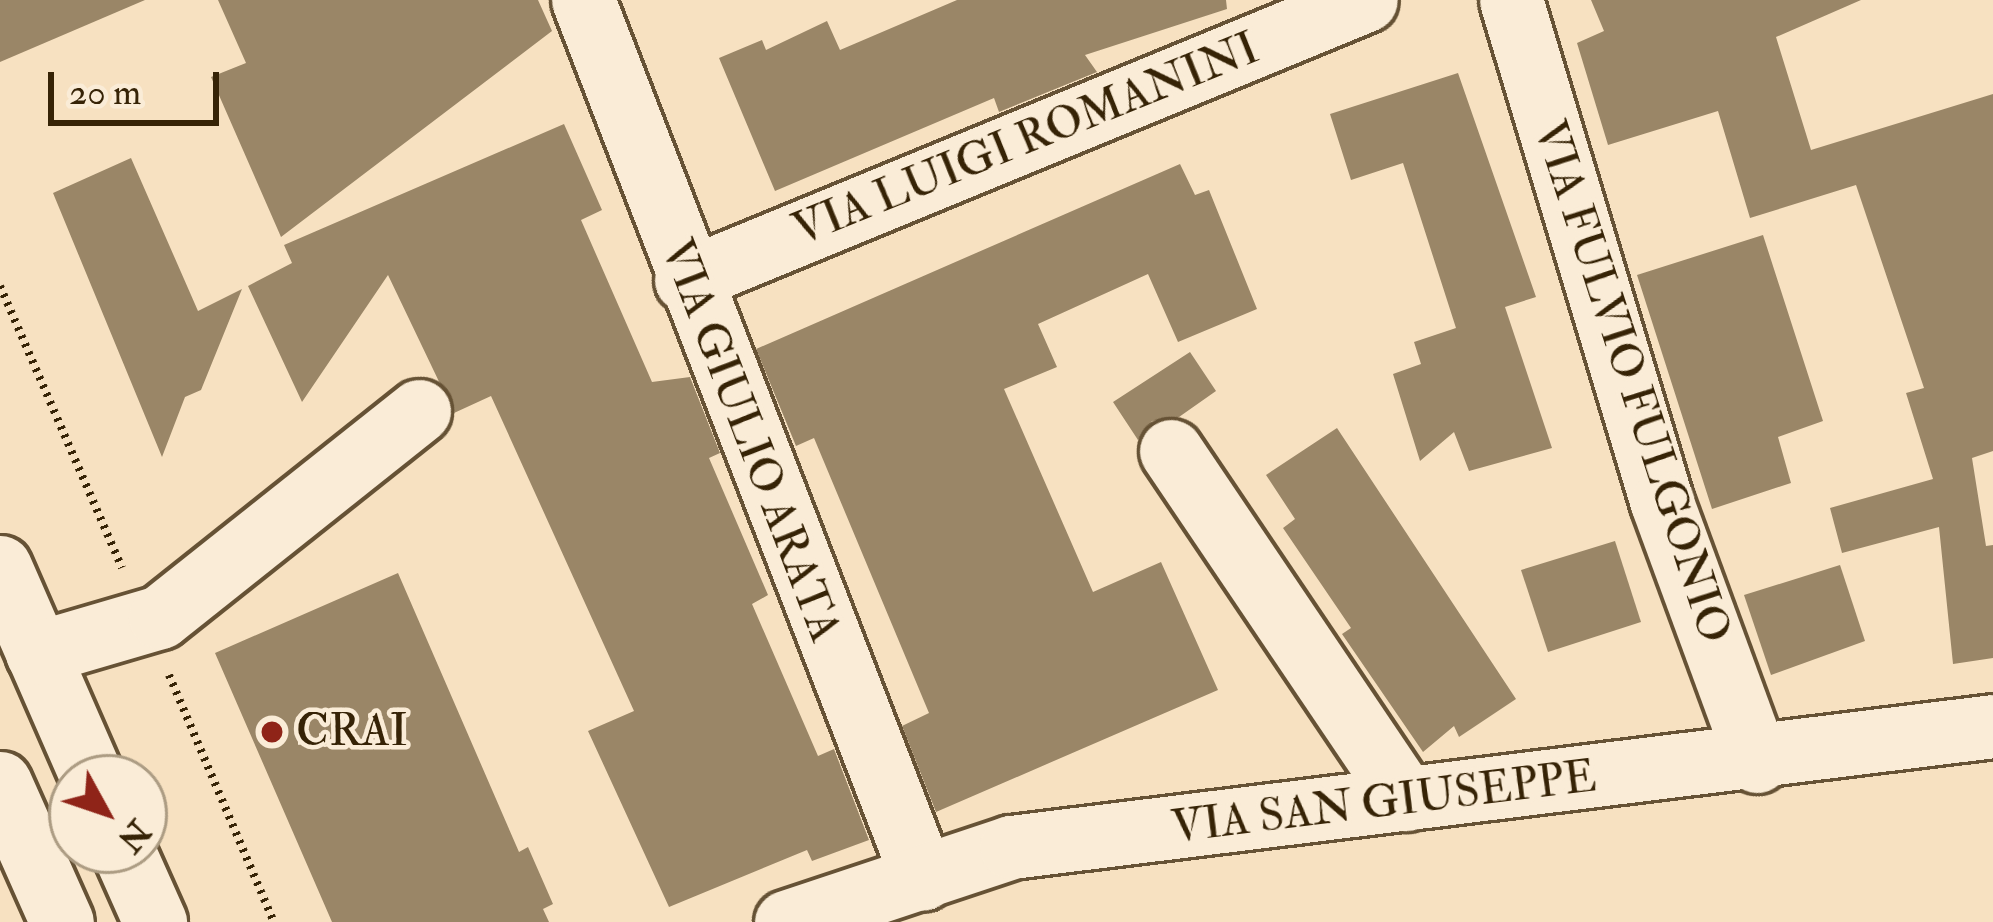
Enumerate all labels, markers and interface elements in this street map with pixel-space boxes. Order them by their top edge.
street label: VIA LUIGI ROMANINI [785,22,1267,258]
scale bar [54,48,225,122]
text: 20 m [69,70,141,115]
street label: VIA FULVIO FULGONIO [1521,114,1741,650]
street label: VIA GIULIO ARATA [648,232,852,650]
place label: CRAI [296,705,408,759]
marker: CRAI [259,719,285,745]
street label: VIA SAN GIUSEPPE [1169,750,1599,856]
north arrow [48,754,168,874]
text: N [108,811,159,860]

